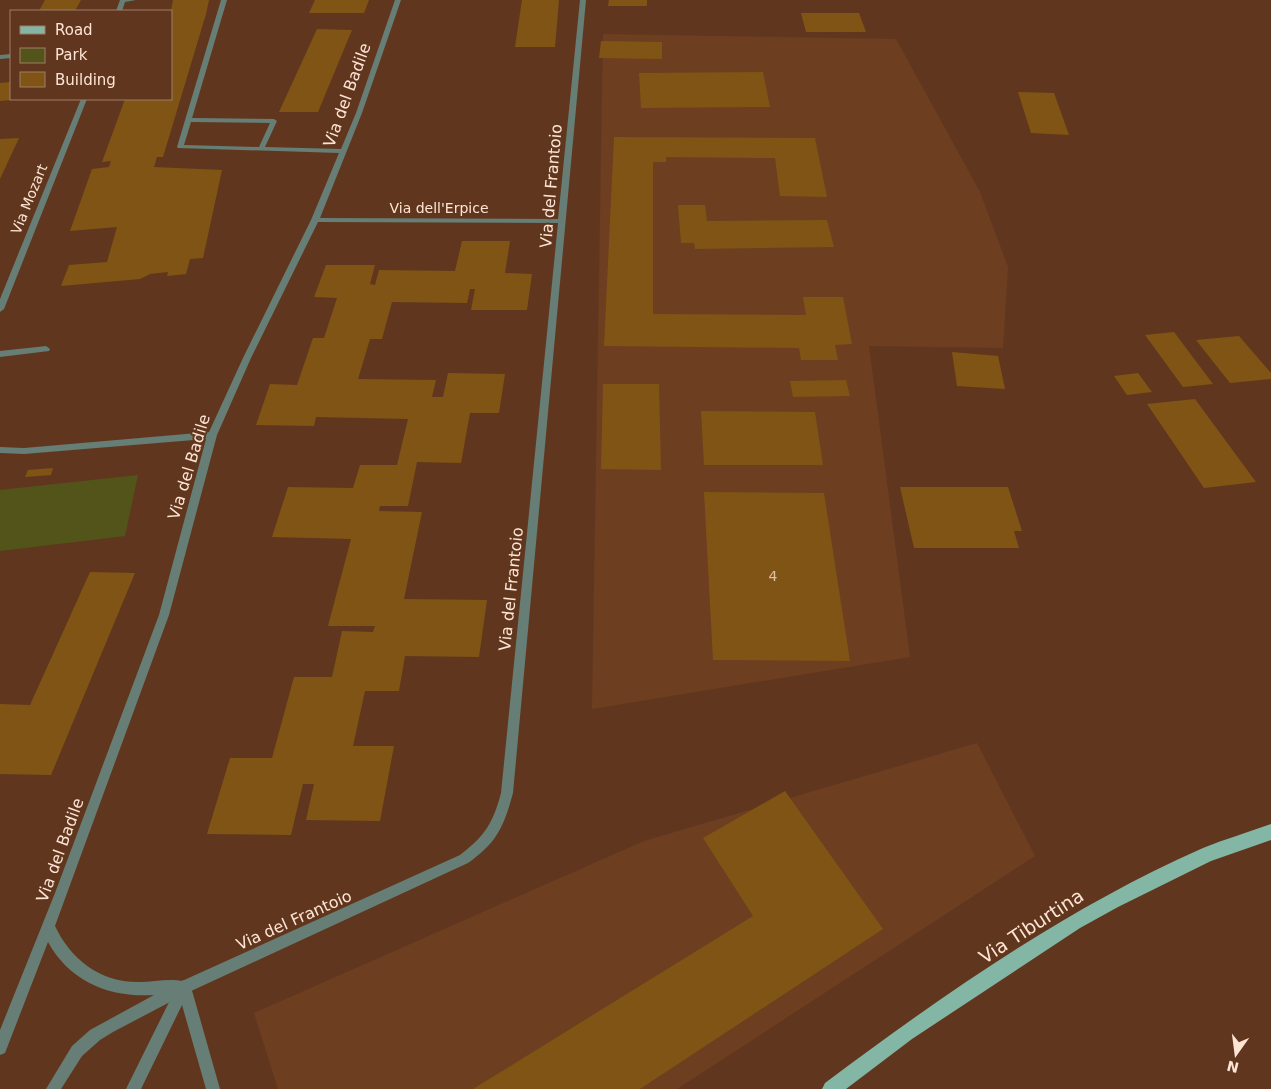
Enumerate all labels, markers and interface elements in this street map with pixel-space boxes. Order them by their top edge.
legend [10,10,172,100]
text: Road [55,21,93,39]
street label: Via del Badile [319,40,375,150]
text: Park [55,46,88,64]
text: Building [55,71,116,89]
street label: Via del Frantoio [536,123,566,249]
street label: Via Mozart [8,161,50,236]
street label: Via dell'Erpice [389,200,489,216]
street label: Via del Badile [164,412,214,522]
street label: Via del Frantoio [495,526,527,652]
house number: 4 [769,568,778,584]
street label: Via del Badile [32,795,88,905]
street label: Via Tiburtina [975,884,1087,968]
street label: Via del Frantoio [233,886,355,954]
north arrow [1211,1029,1261,1079]
text: N [1225,1057,1240,1076]

